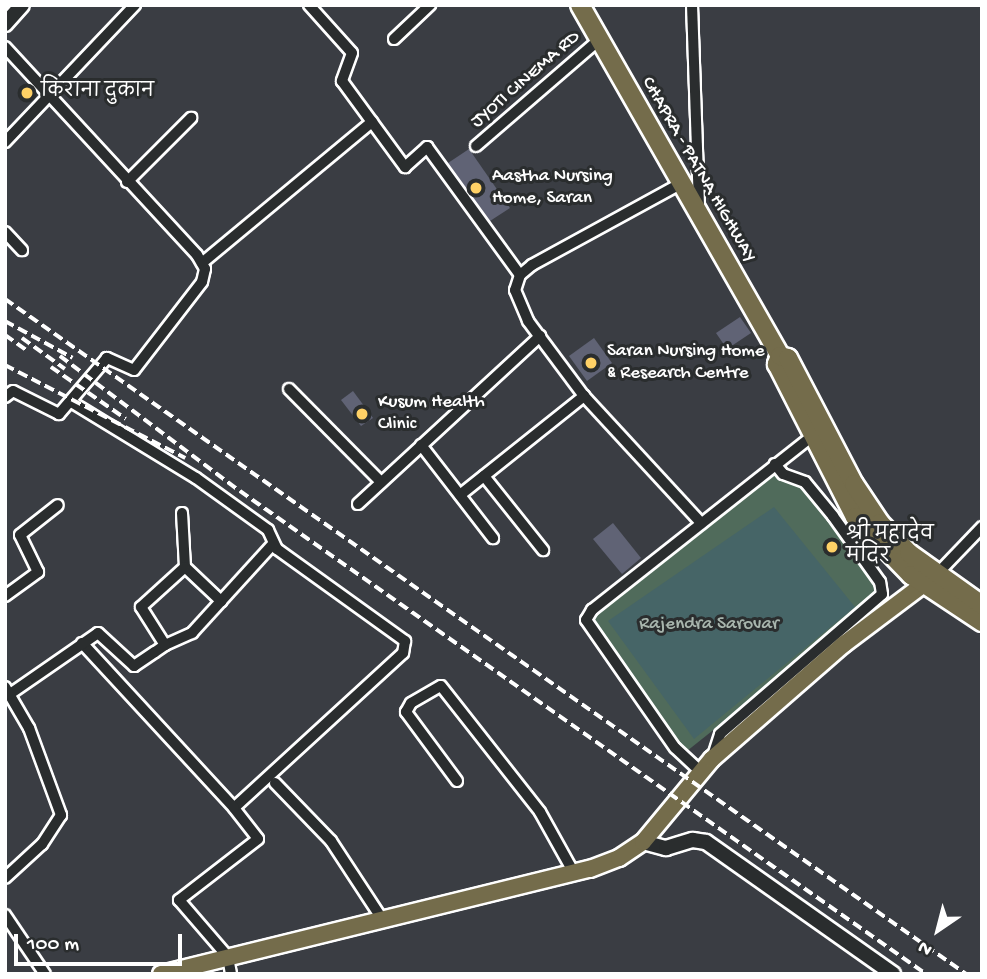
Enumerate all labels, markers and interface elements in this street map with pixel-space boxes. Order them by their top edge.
street label: JYOTI CINEMA RD [467,26,585,134]
street label: CHAPRA - PATNA HIGHWAY [636,73,760,267]
place label: किराना दुकान [41,82,154,104]
marker: किराना दुकान [19,85,35,101]
place label: Aastha Nursing Home, Saran [492,166,613,210]
marker: Aastha Nursing Home, Saran [466,178,486,198]
place label: Saran Nursing Home & Research Centre [607,341,765,385]
marker: Saran Nursing Home & Research Centre [581,353,601,373]
place label: Kusum Health Clinic [378,392,485,436]
marker: Kusum Health Clinic [352,404,372,424]
place label: श्री महादेव मंदिर [846,525,934,569]
marker: श्री महादेव मंदिर [824,539,840,555]
park label: Rajendra Sarovar [639,614,779,636]
north arrow [903,895,973,965]
scale bar [18,920,186,964]
text: 100 m [27,933,79,958]
text: N [914,935,937,961]

